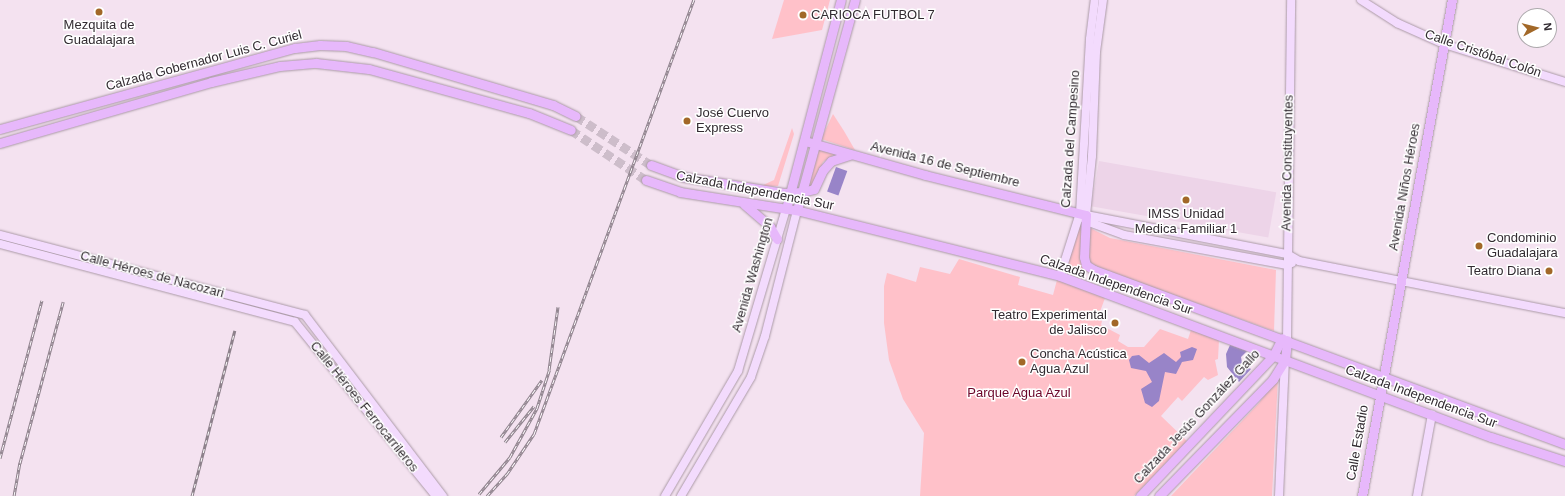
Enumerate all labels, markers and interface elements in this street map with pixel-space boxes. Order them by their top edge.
marker: Mezquita de Guadalajara [94,7,104,17]
place label: CARIOCA FUTBOL 7 [811,7,936,23]
north arrow [1517,8,1557,48]
marker: CARIOCA FUTBOL 7 [798,10,808,20]
place label: Mezquita de Guadalajara [64,18,134,49]
text: N [1541,22,1554,31]
street label: Calzada Gobernador Luis C. Curiel [104,27,304,95]
street label: Calle Cristóbal Colón [1423,27,1543,81]
street label: Calzada del Campesino [1058,70,1084,208]
street label: Avenida Constituyentes [1279,95,1297,231]
place label: José Cuervo Express [696,106,769,137]
marker: José Cuervo Express [681,115,693,127]
street label: Avenida Niños Héroes [1386,122,1424,252]
street label: Avenida 16 de Septiembre [869,139,1021,191]
street label: Calzada Independencia Sur [675,168,835,214]
marker: IMSS Unidad Medica Familiar 1 [1180,194,1192,206]
place label: IMSS Unidad Medica Familiar 1 [1135,207,1237,238]
street label: Avenida Washington [729,216,777,334]
place label: Condominio Guadalajara [1487,231,1558,262]
marker: Condominio Guadalajara [1474,241,1484,251]
street label: Calle Héroes de Nacozari [78,248,226,302]
street label: Calzada Independencia Sur [1038,252,1194,318]
place label: Teatro Diana [1467,263,1541,279]
marker: Teatro Diana [1544,266,1554,276]
place label: Teatro Experimental de Jalisco [991,308,1107,339]
marker: Teatro Experimental de Jalisco [1110,318,1120,328]
street label: Calle Héroes Ferrocarrileros [307,339,421,475]
place label: Concha Acústica Agua Azul [1030,347,1128,378]
street label: Calzada Jesús González Gallo [1131,347,1263,487]
marker: Concha Acústica Agua Azul [1017,357,1027,367]
street label: Calzada Independencia Sur [1343,362,1499,432]
park label: Parque Agua Azul [967,385,1071,401]
street label: Calle Estadio [1344,404,1372,482]

